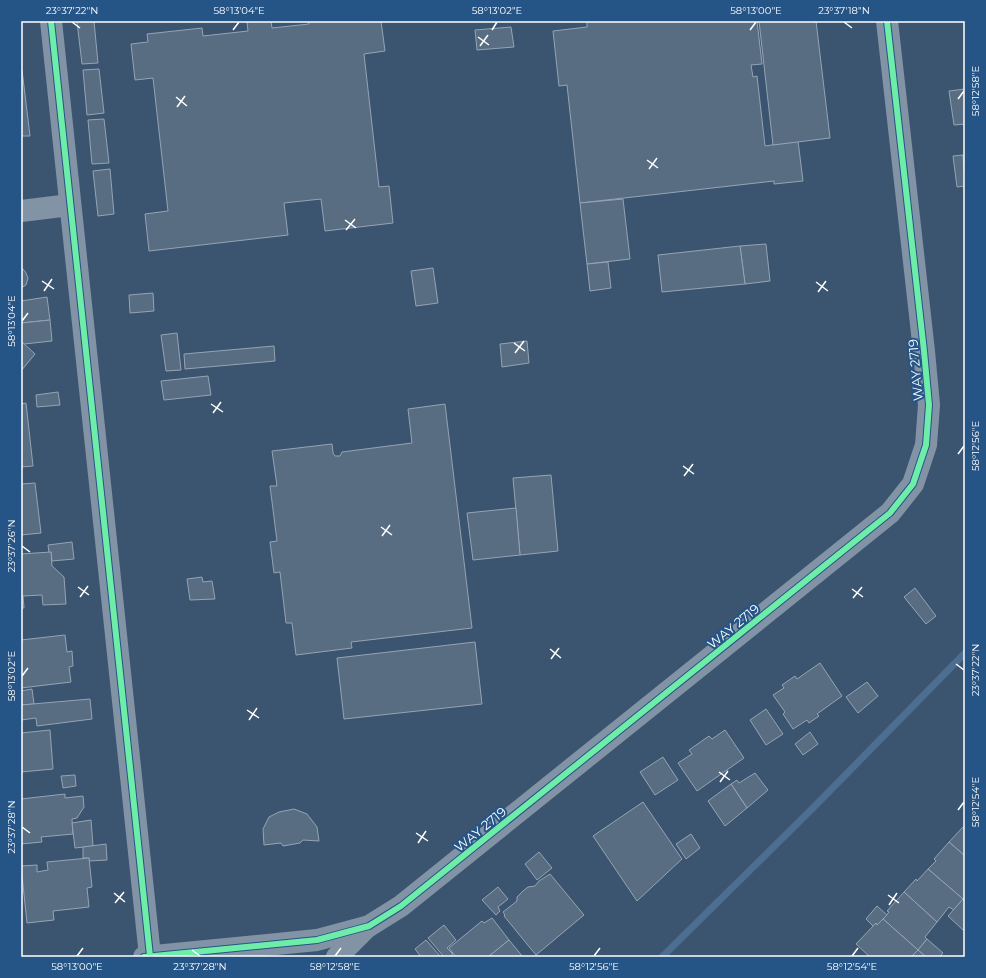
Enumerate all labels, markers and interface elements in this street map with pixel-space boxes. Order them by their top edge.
text: 23°37'22"N [46,4,98,17]
text: 58°13'04"E [213,4,265,17]
text: 58°13'02"E [472,4,523,17]
text: 58°13'00"E [730,4,782,17]
text: 23°37'18"N [818,4,870,17]
text: 58°12'58"E [969,65,982,116]
text: 58°13'04"E [5,295,18,347]
street label: WAY 2719 [904,338,926,402]
text: 58°12'56"E [969,421,982,471]
text: 23°37'26"N [5,519,18,573]
street label: WAY 2719 [704,600,762,652]
text: 23°37'22"N [969,644,982,696]
text: 58°13'02"E [5,650,18,701]
text: 58°12'54"E [969,776,982,827]
text: 23°37'28"N [5,800,18,854]
street label: WAY 2719 [451,803,509,855]
text: 58°13'00"E [51,960,103,973]
text: 23°37'28"N [173,960,227,973]
text: 58°12'58"E [310,960,361,973]
text: 58°12'56"E [569,960,619,973]
text: 58°12'54"E [827,960,878,973]

